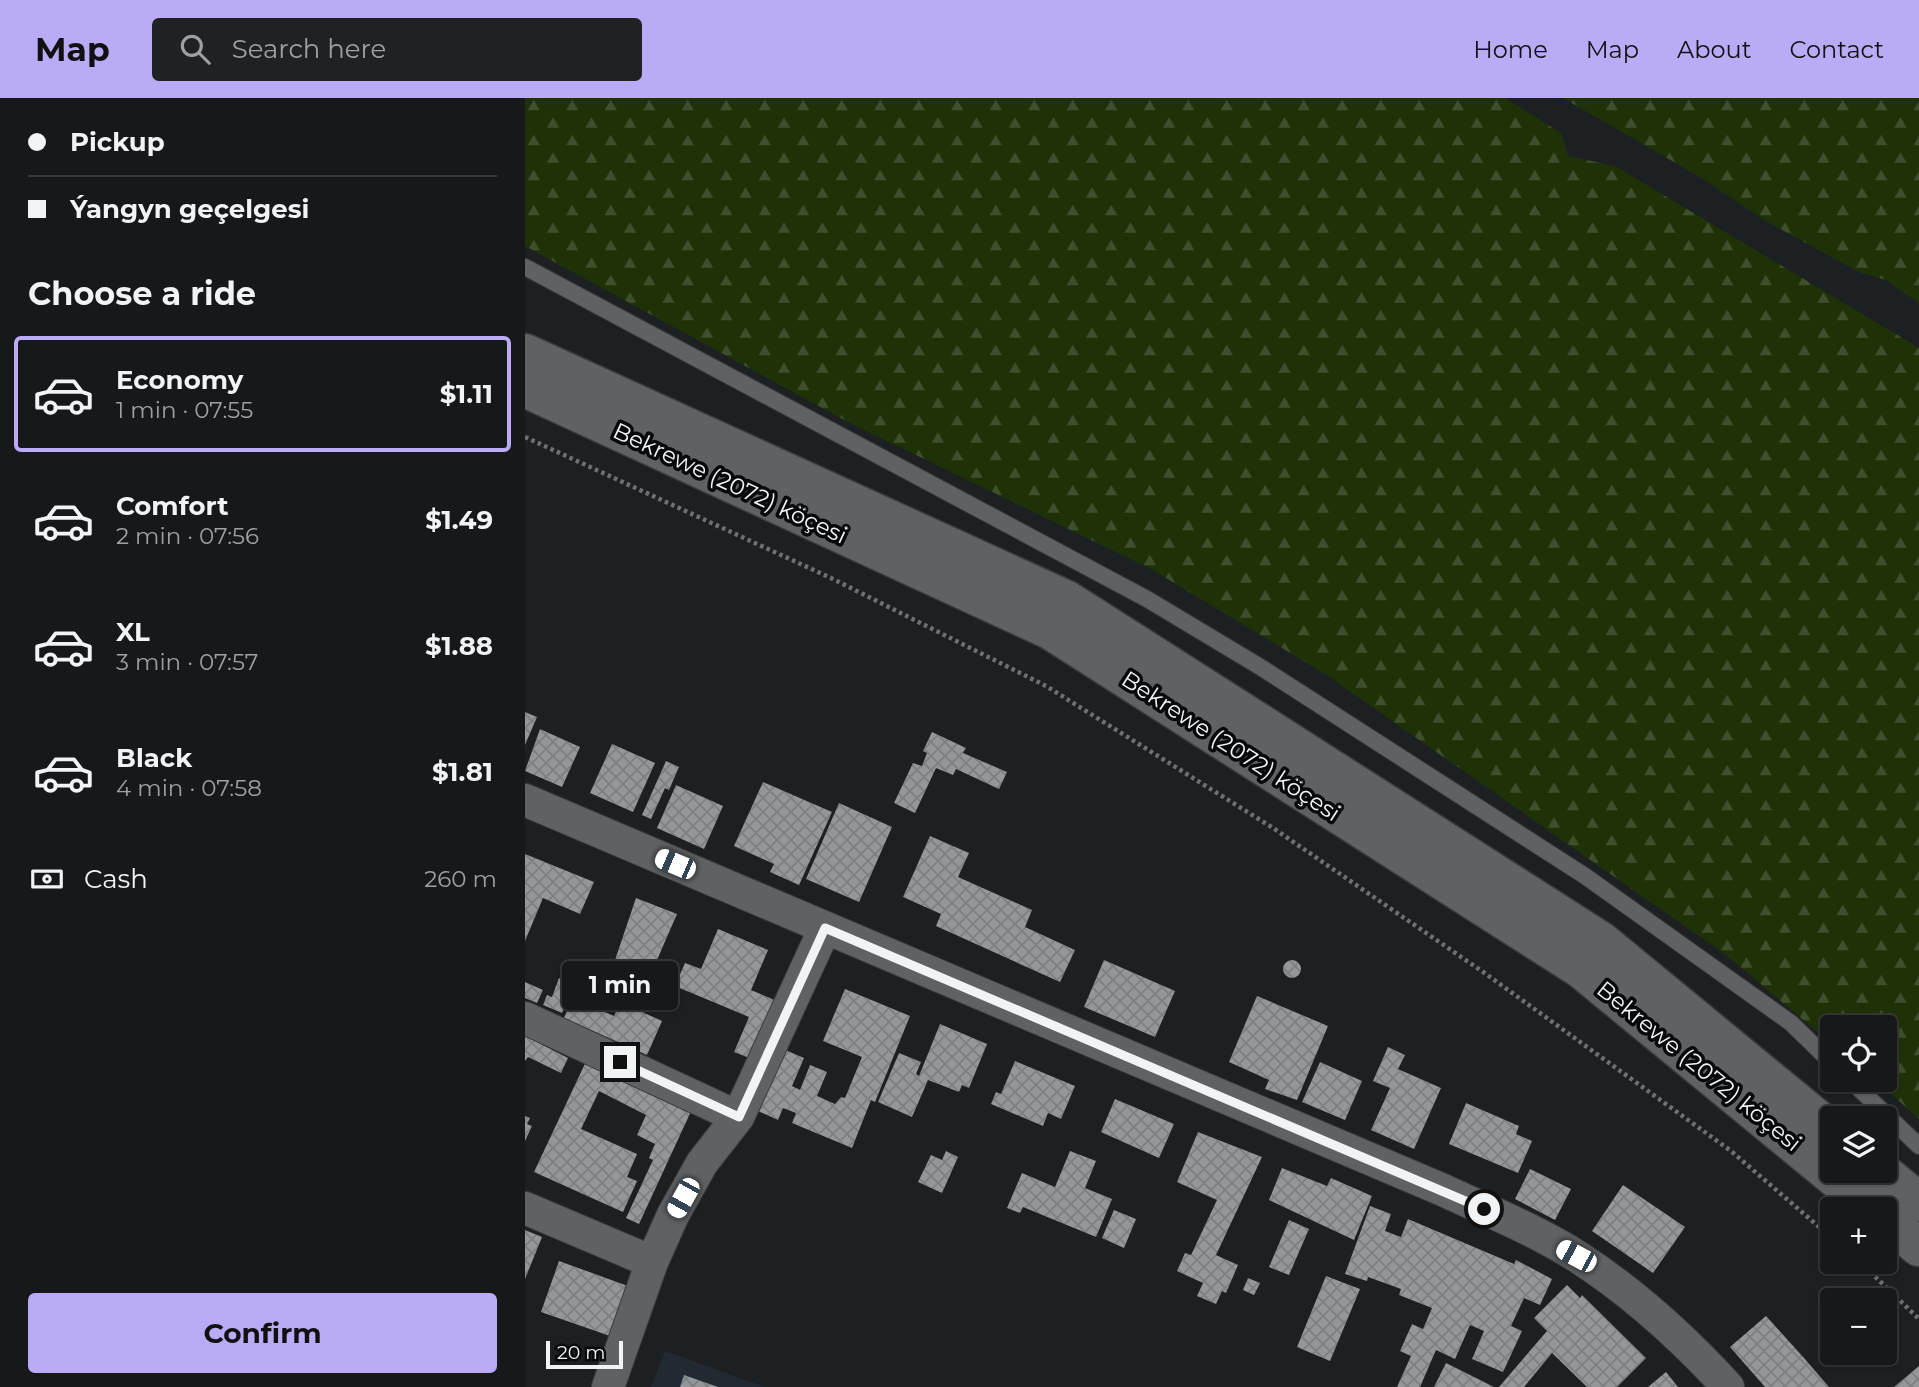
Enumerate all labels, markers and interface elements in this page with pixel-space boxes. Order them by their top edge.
search box [152,18,642,81]
text: Map [35,29,110,69]
icon: search [176,30,214,68]
text: Search here [232,33,386,65]
text: Home [1473,35,1548,64]
text: Map [1586,35,1639,64]
text: About [1677,35,1751,64]
text: Contact [1789,35,1884,64]
text: Pickup [70,126,165,158]
text: Ýangyn geçelgesi [70,193,309,225]
text: Choose a ride [28,274,256,313]
icon: car [32,363,95,426]
text: Economy [116,364,243,396]
text: $1.11 [440,378,493,410]
text: 1 min · 07:55 [116,396,253,424]
street label: Bekrewe (2072) köçesi [609,416,851,550]
icon: car [32,489,95,552]
text: Comfort [116,490,228,522]
text: $1.49 [425,504,493,536]
text: 2 min · 07:56 [116,522,259,550]
icon: car [32,615,95,678]
text: XL [116,616,150,648]
text: $1.88 [425,630,493,662]
text: 3 min · 07:57 [116,648,258,676]
street label: Bekrewe (2072) köçesi [1117,665,1345,827]
icon: car [32,741,95,804]
text: Black [116,742,192,774]
text: $1.81 [432,756,493,788]
text: 4 min · 07:58 [116,774,262,802]
car [652,846,699,882]
icon: cash [28,860,66,898]
text: Cash [84,863,148,895]
text: 260 m [424,865,497,893]
callout: 1 min [562,960,678,1010]
text: 1 min [589,971,651,999]
street label: Bekrewe (2072) köçesi [1591,975,1807,1157]
map controls [1820,1015,1897,1365]
button: locate [1820,1015,1897,1092]
route end [604,1046,636,1078]
button: layers [1820,1106,1897,1183]
car [664,1175,703,1221]
route start [1468,1193,1500,1225]
button: + [1820,1197,1897,1274]
car [1553,1237,1600,1275]
button: − [1820,1288,1897,1365]
button: Confirm [28,1293,497,1373]
scale bar [546,1338,623,1370]
text: 20 m [557,1341,605,1364]

